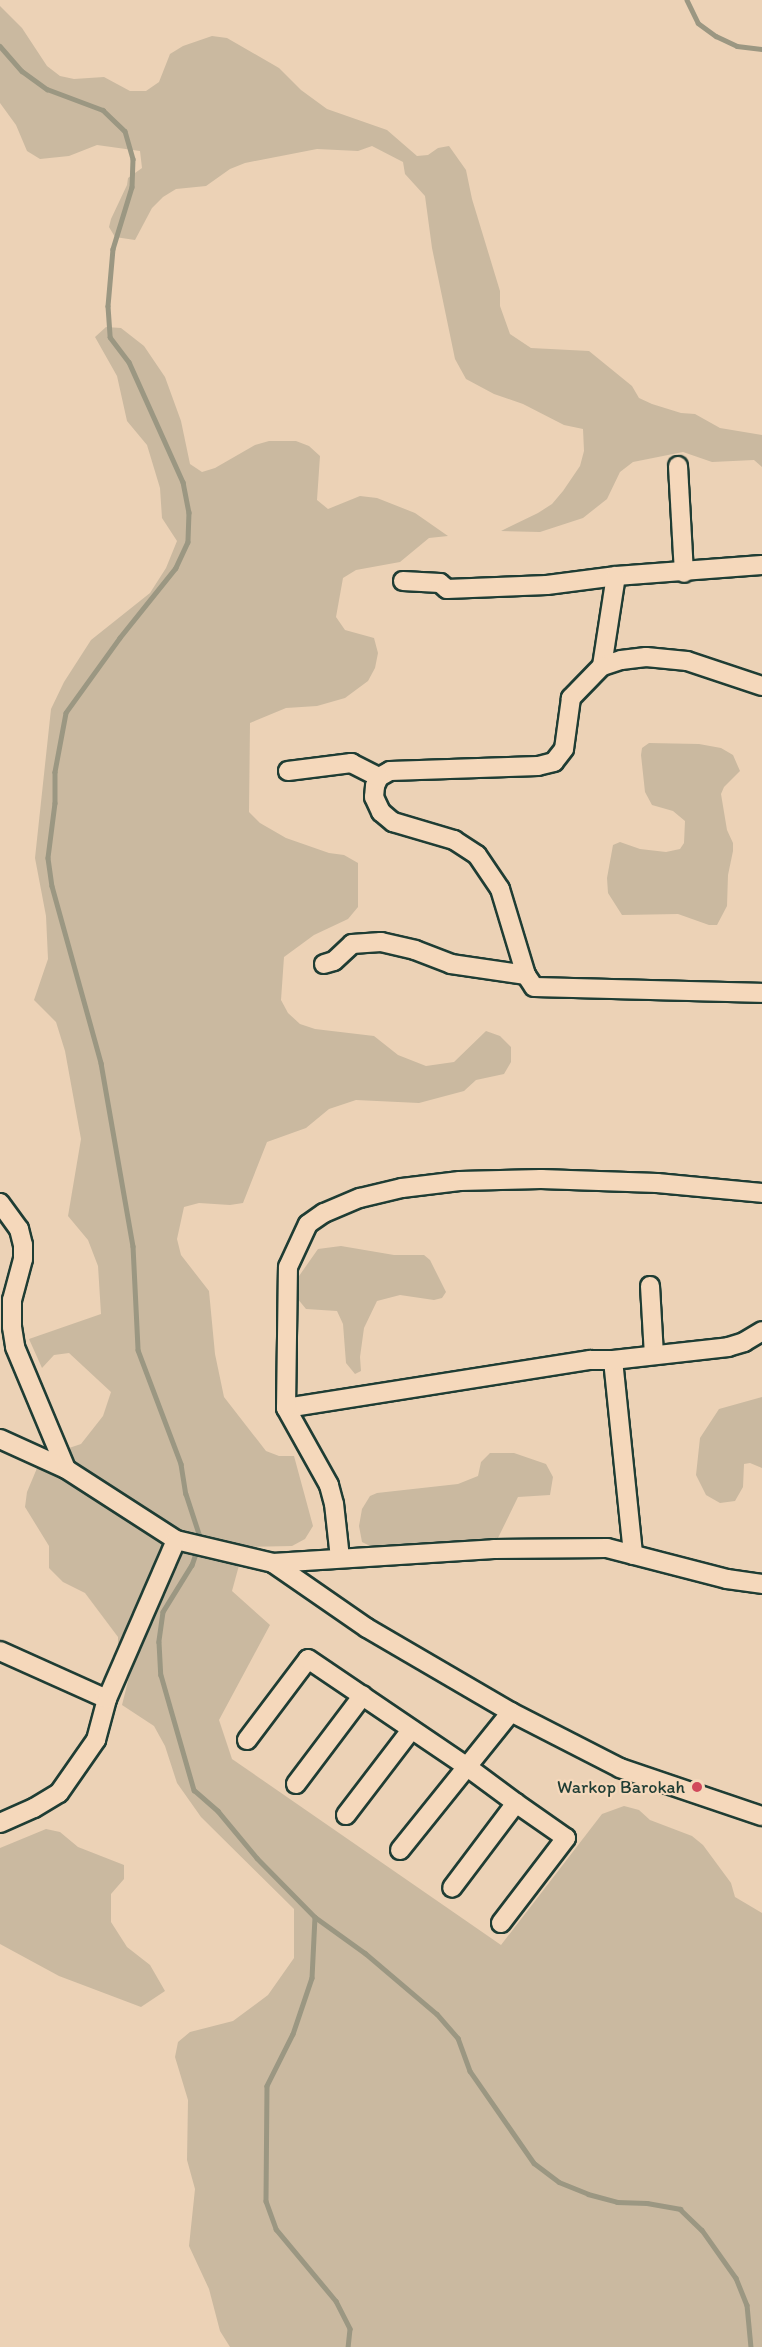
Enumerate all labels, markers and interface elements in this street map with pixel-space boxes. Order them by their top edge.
place label: Warkop Barokah [556,1776,685,1798]
marker: Warkop Barokah [690,1780,704,1794]

